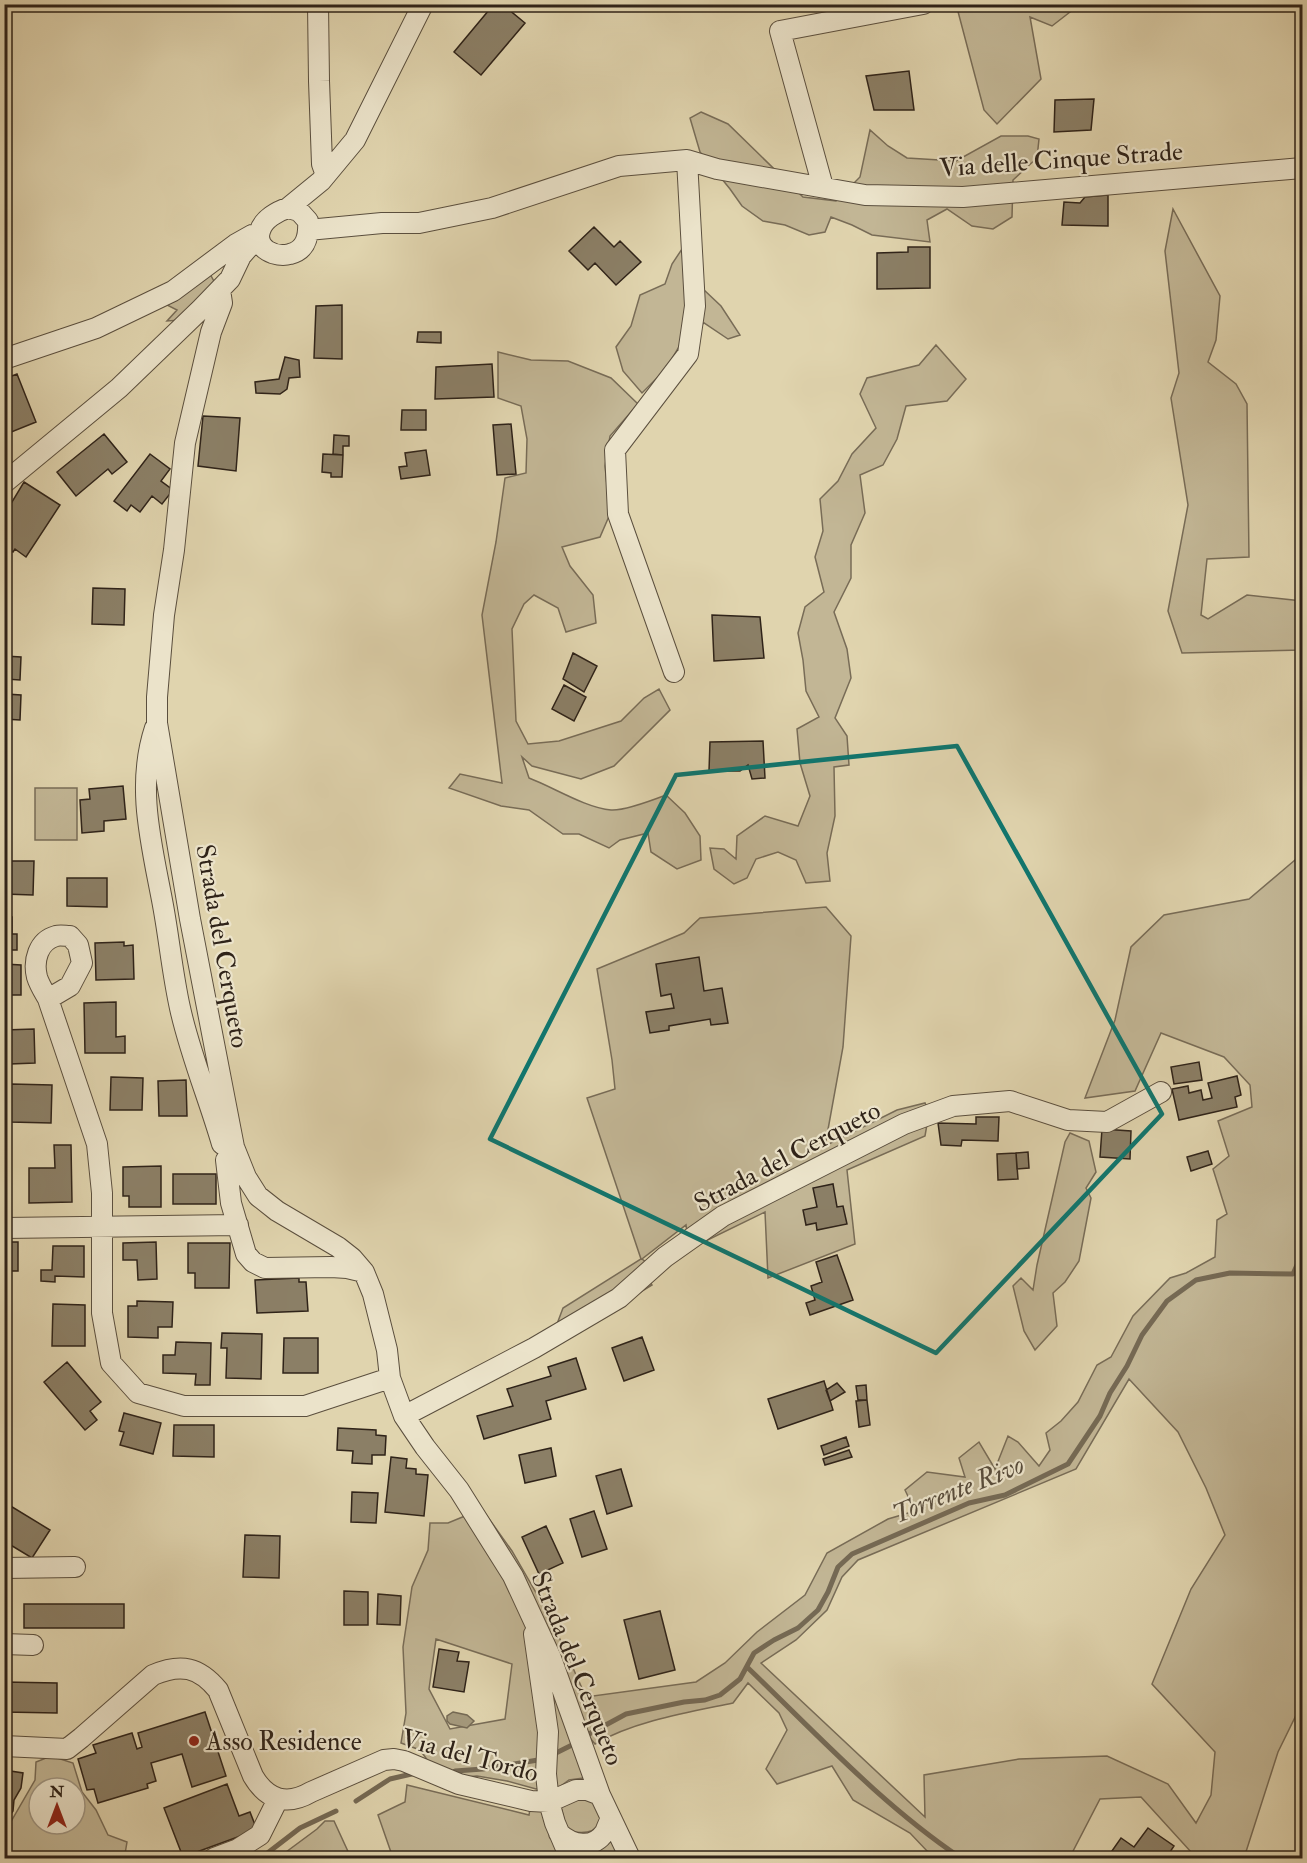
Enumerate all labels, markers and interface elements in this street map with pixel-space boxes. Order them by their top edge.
street label: Via delle Cinque Strade [938,136,1184,184]
street label: Strada del Cerqueto [188,842,256,1051]
street label: Strada del Cerqueto [689,1094,886,1219]
water label: Torrente Rivo [887,1448,1029,1531]
street label: Strada del Cerqueto [524,1567,631,1770]
street label: Via del Tordo [398,1722,542,1790]
place label: Asso Residence [205,1726,362,1758]
marker: Asso Residence [187,1734,201,1748]
north arrow [27,1776,87,1836]
text: N [49,1782,65,1802]

